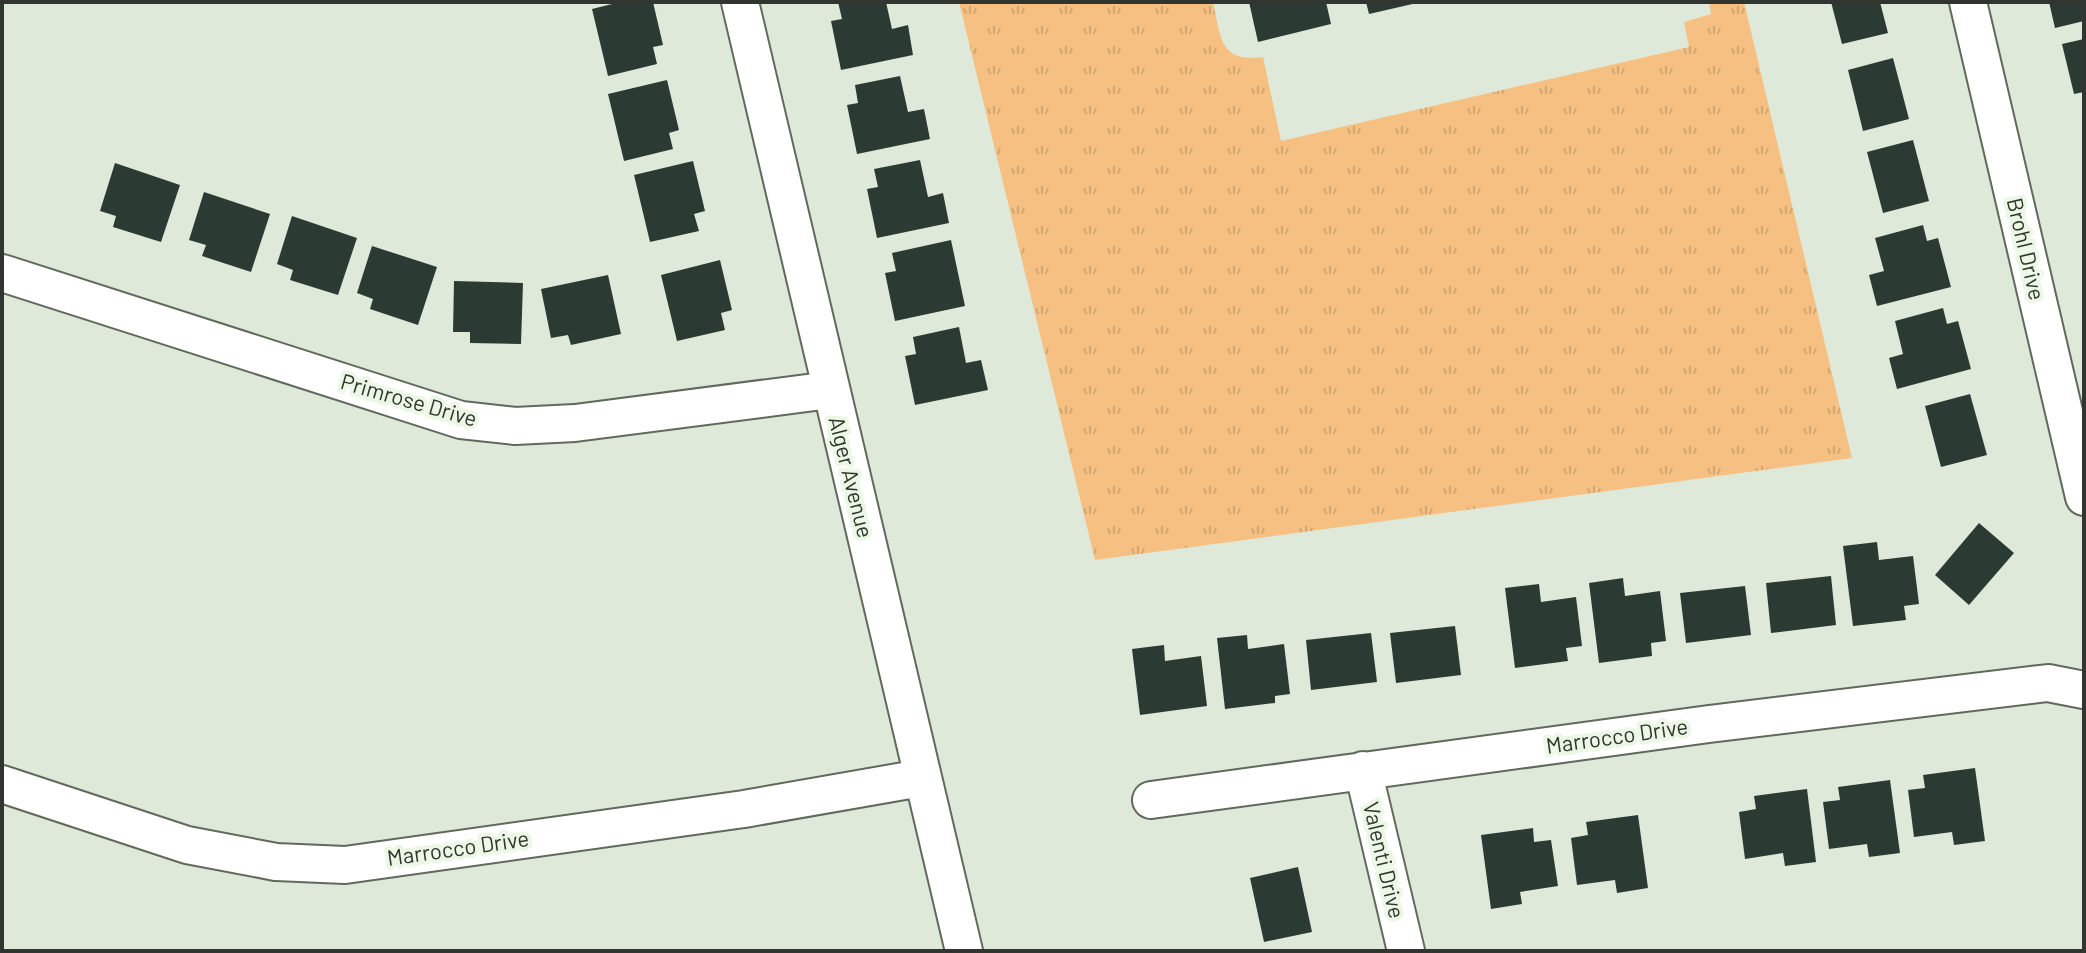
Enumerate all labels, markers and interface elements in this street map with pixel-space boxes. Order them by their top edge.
street label: Brohl Drive [2003,195,2051,302]
street label: Primrose Drive [338,367,480,431]
street label: Alger Avenue [824,413,880,540]
street label: Marrocco Drive [1544,712,1689,758]
street label: Valenti Drive [1359,799,1411,921]
street label: Marrocco Drive [385,824,530,870]

